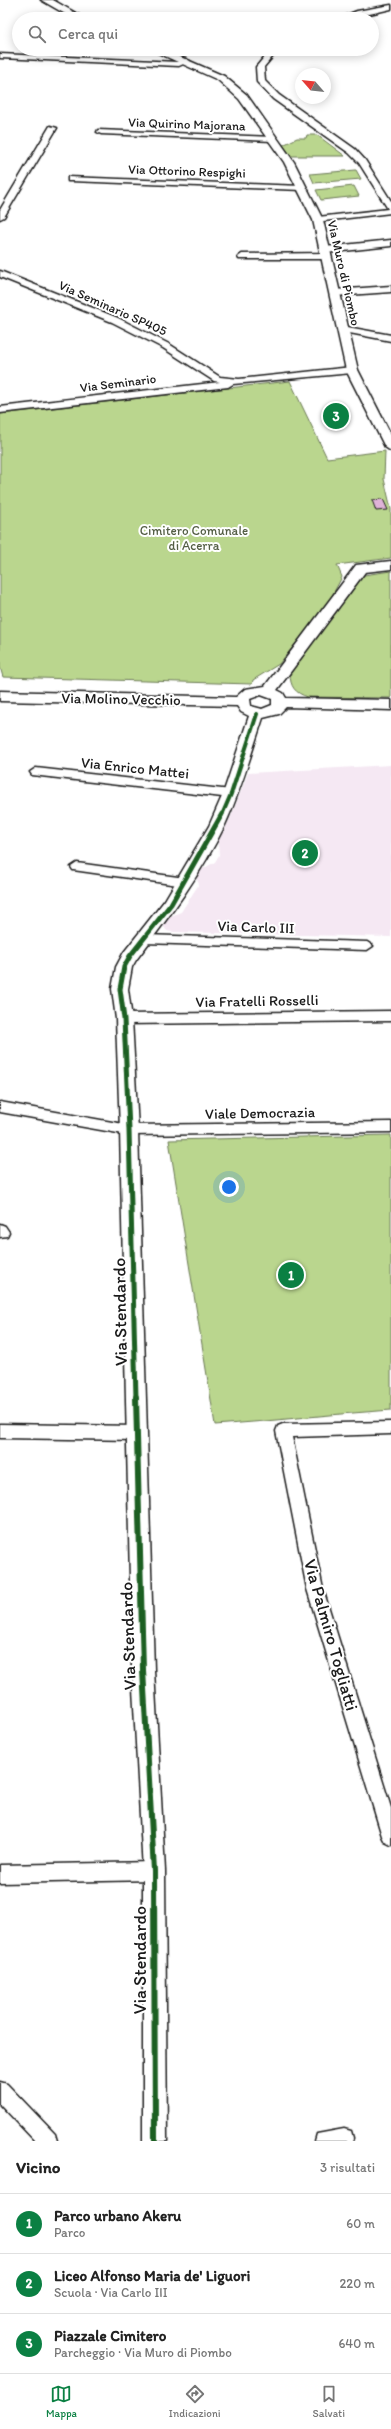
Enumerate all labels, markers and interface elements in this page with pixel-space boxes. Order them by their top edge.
search box [12,12,379,56]
icon: search [26,23,48,45]
text: Cerca qui [58,25,118,43]
north arrow [295,68,331,104]
street label: Via Quirino Majorana [128,114,246,134]
street label: Via Ottorino Respighi [128,161,246,181]
street label: Via Muro di Piombo [325,219,364,328]
street label: Via Seminario SP405 [57,277,170,339]
street label: Via Seminario [79,371,157,395]
pin: 3 [323,401,349,431]
park label: Cimitero Comunale di Acerra [140,523,248,553]
street label: Via Molino Vecchio [61,689,181,709]
street label: Via Enrico Mattei [80,753,190,783]
pin: 2 [292,838,318,868]
street label: Via Carlo III [217,917,295,937]
street label: Via Fratelli Rosselli [195,991,319,1011]
street label: Viale Democrazia [205,1103,316,1123]
your location [219,1177,239,1197]
street label: Via Stendardo [108,1258,132,1366]
pin: 1 [278,1260,304,1290]
street label: Via Palmiro Togliatti [299,1557,363,1713]
street label: Via Stendardo [115,1581,141,1691]
street label: Via Stendardo [129,1906,151,2014]
text: Vicino [16,2157,60,2177]
text: 3 risultati [320,2160,375,2175]
text: Parco urbano Akeru [54,2207,181,2225]
text: 1 [26,2216,32,2231]
text: 60 m [346,2216,375,2231]
text: Parco [54,2225,85,2240]
text: Liceo Alfonso Maria de' Liguori [54,2267,250,2285]
text: 2 [26,2276,32,2291]
text: 220 m [339,2276,375,2291]
text: Scuola · Via Carlo III [54,2285,168,2300]
text: Piazzale Cimitero [54,2327,166,2345]
text: 3 [25,2336,33,2351]
text: 640 m [338,2336,375,2351]
text: Parcheggio · Via Muro di Piombo [54,2345,232,2360]
tab: Mappa [46,2383,77,2420]
tab: Indicazioni [169,2383,221,2420]
tab: Salvati [313,2383,345,2420]

